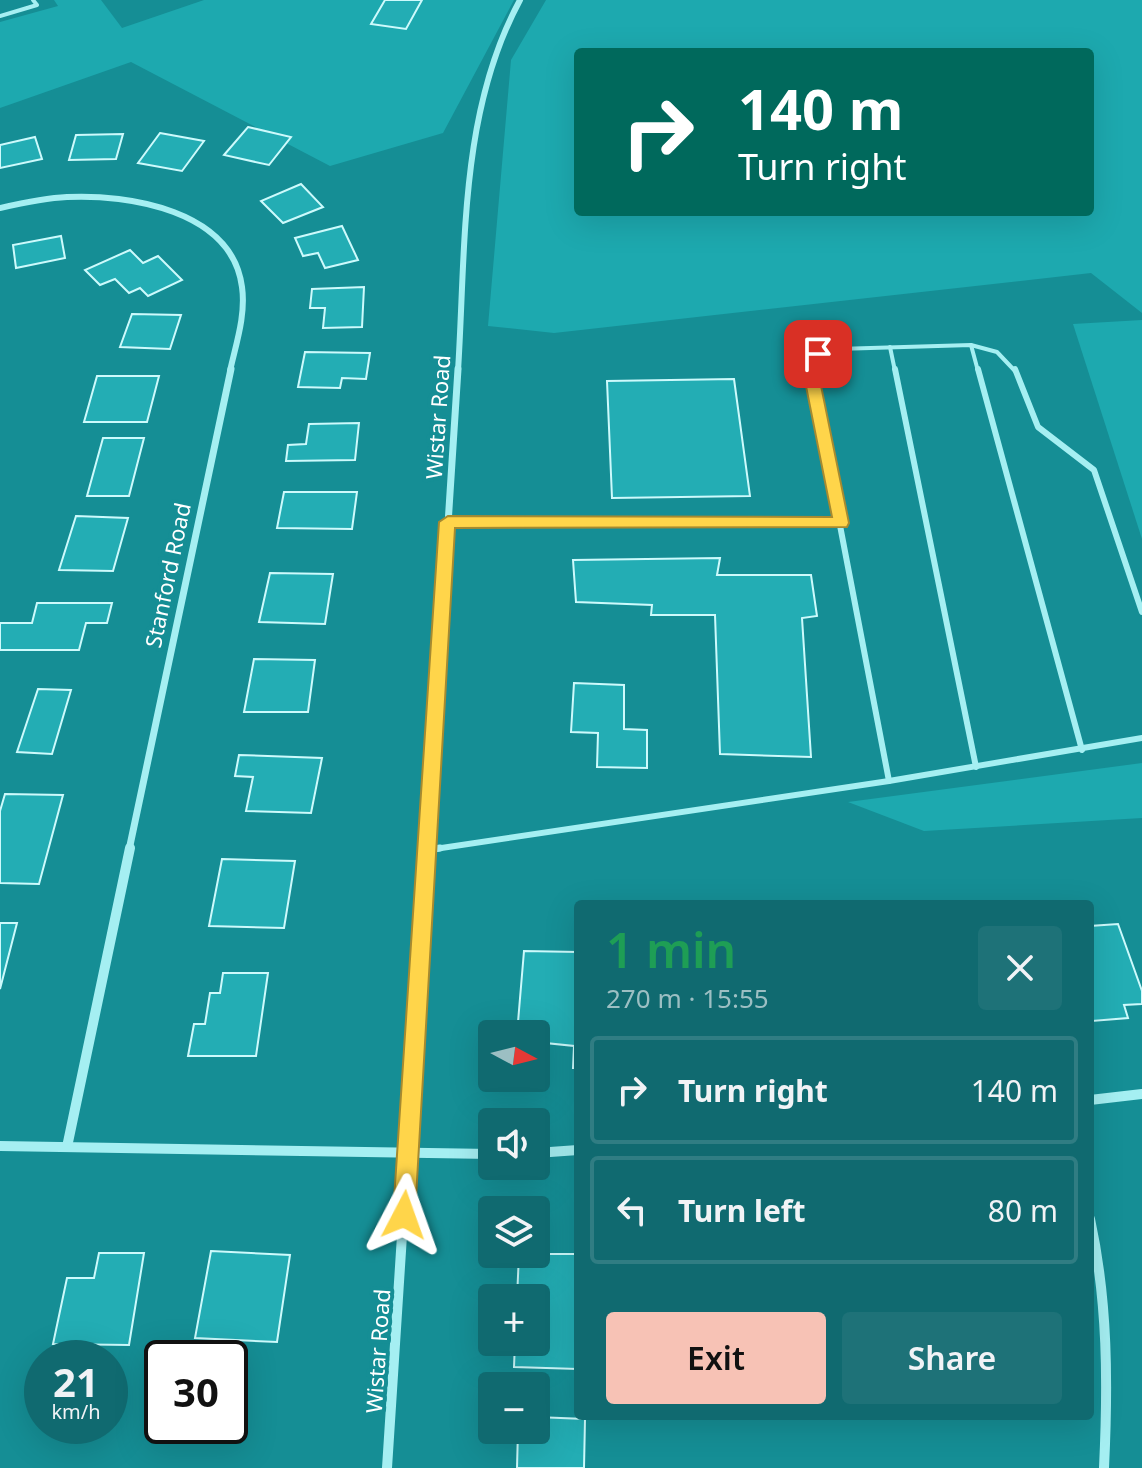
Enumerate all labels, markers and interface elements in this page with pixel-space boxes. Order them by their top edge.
text: 140 m [738,70,903,146]
icon: right [606,80,710,184]
text: Turn right [738,142,906,191]
pin [784,320,852,388]
icon: arrive [796,332,840,376]
street label: Wistar Road [418,354,456,480]
street label: Stanford Road [137,500,197,650]
text: 1 min [606,917,736,982]
button: close [978,926,1062,1010]
text: 270 m · 15:55 [606,980,769,1016]
north arrow [478,1020,550,1092]
map controls [478,1020,550,1444]
icon: right [610,1068,654,1112]
text: Turn right [678,1070,828,1111]
text: 140 m [971,1070,1058,1111]
button: sound [478,1108,550,1180]
position arrow [362,1173,446,1257]
icon: left [610,1188,654,1232]
text: Turn left [678,1190,806,1231]
text: 80 m [988,1190,1058,1231]
button: layers [478,1196,550,1268]
button: + [478,1284,550,1356]
street label: Wistar Road [358,1288,396,1414]
button: Exit [606,1312,826,1404]
button: Share [842,1312,1062,1404]
speed limit sign: 30 [144,1340,248,1444]
text: 21 [53,1354,99,1409]
button: − [478,1372,550,1444]
text: km/h [51,1398,101,1425]

